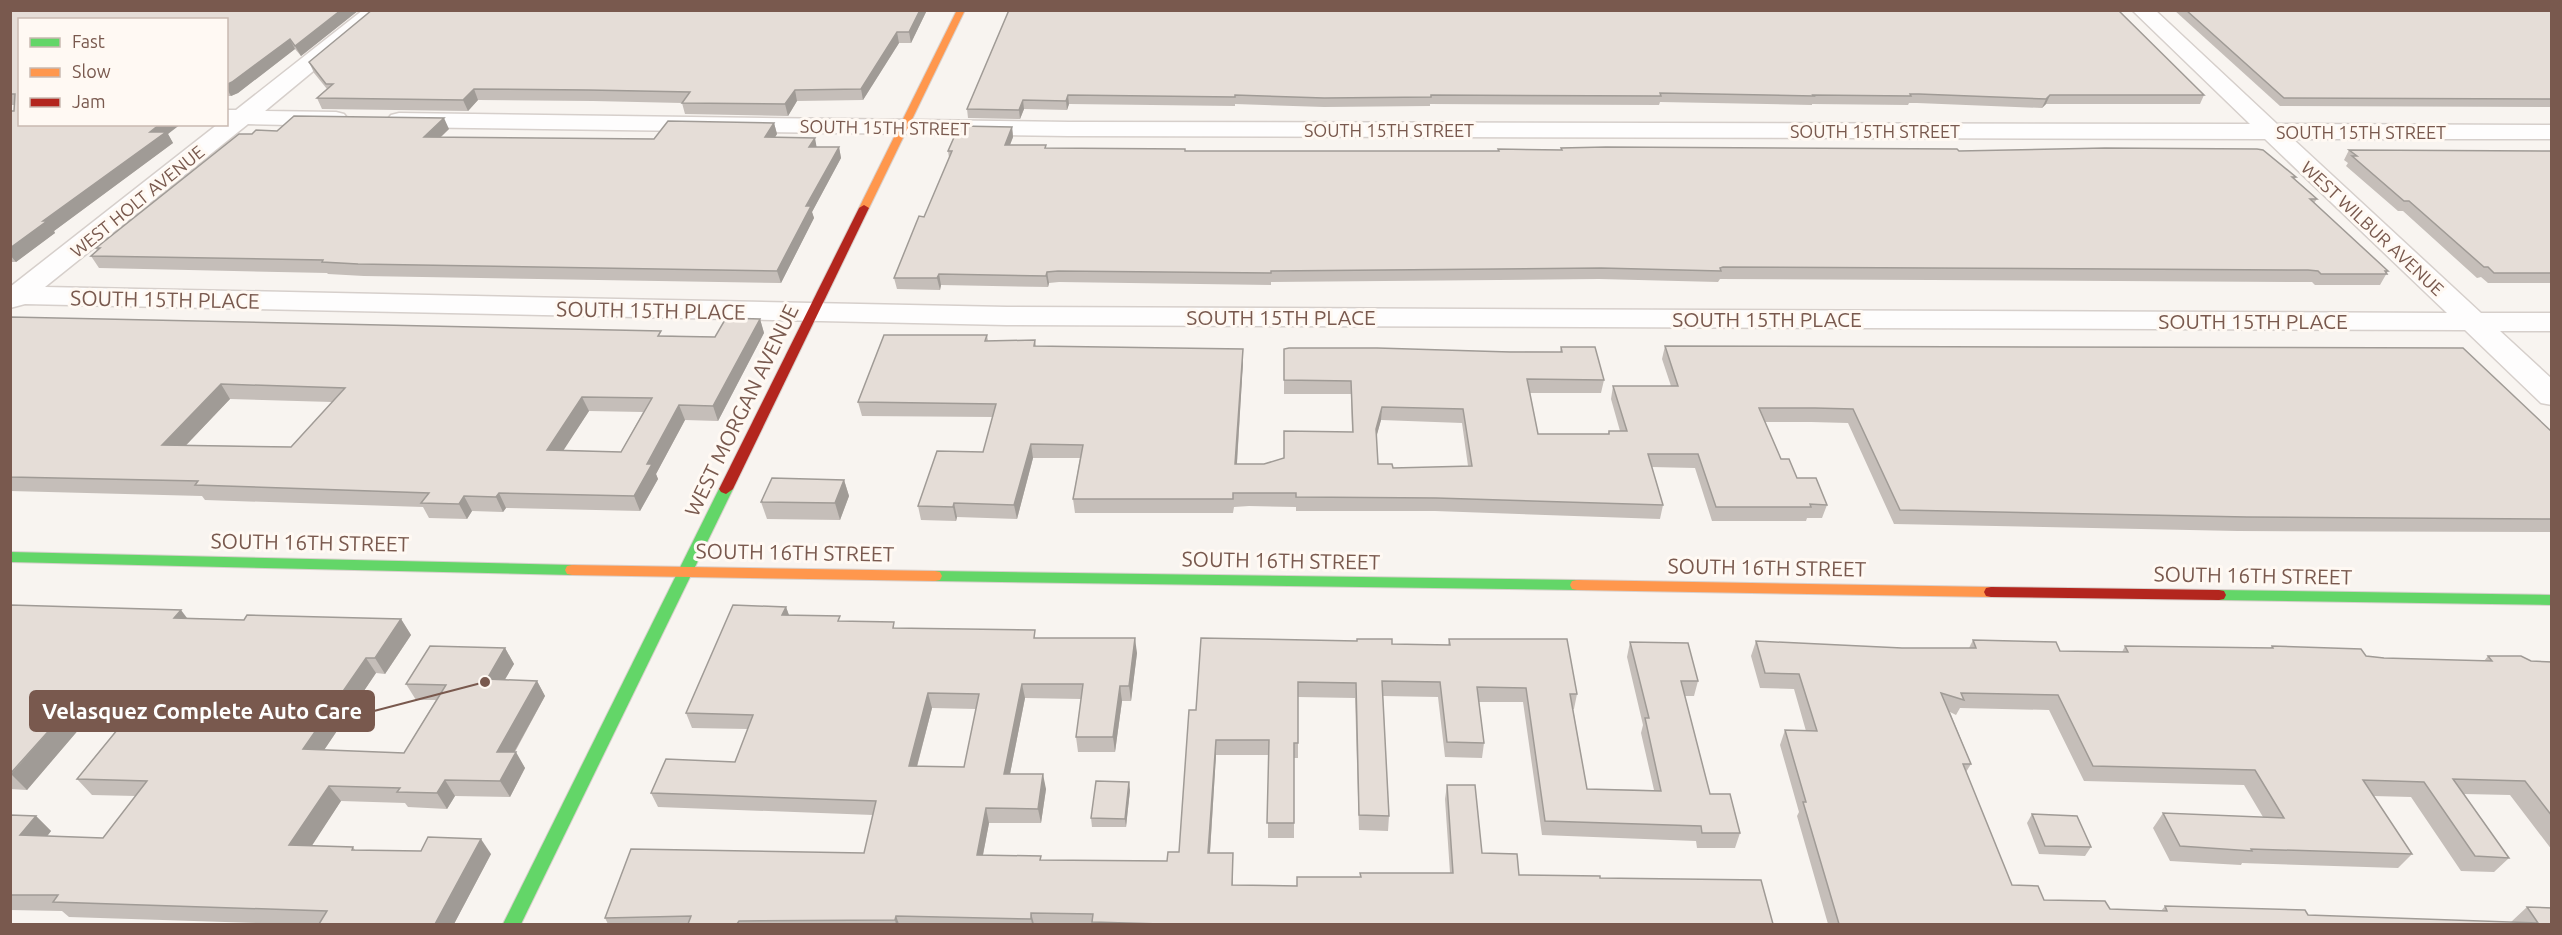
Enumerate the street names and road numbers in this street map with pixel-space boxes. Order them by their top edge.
street label: SOUTH 15TH STREET [800,116,970,138]
street label: SOUTH 15TH STREET [1304,120,1474,140]
street label: SOUTH 15TH STREET [1790,121,1960,141]
street label: SOUTH 15TH STREET [2276,122,2446,142]
street label: WEST HOLT AVENUE [66,141,208,261]
street label: WEST WILBUR AVENUE [2298,157,2448,299]
street label: SOUTH 15TH PLACE [70,285,260,313]
street label: SOUTH 15TH PLACE [556,296,746,324]
street label: WEST MORGAN AVENUE [679,300,803,520]
street label: SOUTH 15TH PLACE [1186,305,1376,329]
street label: SOUTH 15TH PLACE [1672,307,1862,331]
street label: SOUTH 15TH PLACE [2158,309,2348,333]
street label: SOUTH 16TH STREET [211,528,410,556]
street label: SOUTH 16TH STREET [696,538,895,566]
street label: SOUTH 16TH STREET [1182,546,1381,574]
street label: SOUTH 16TH STREET [1668,553,1867,581]
street label: SOUTH 16TH STREET [2154,561,2353,589]

